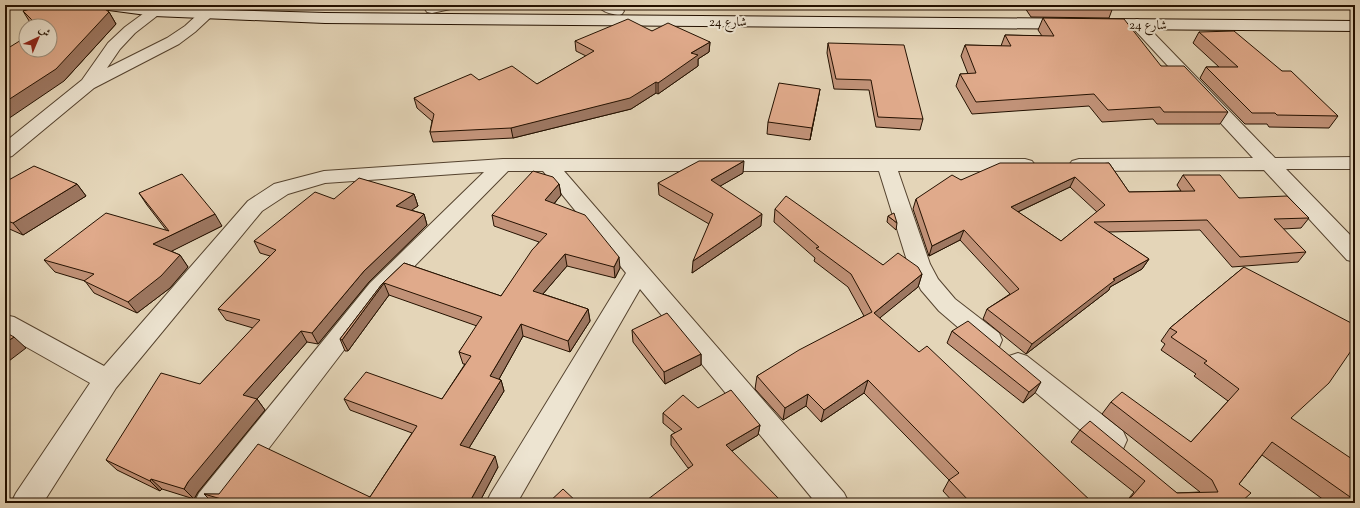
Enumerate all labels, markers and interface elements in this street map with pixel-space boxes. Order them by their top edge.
street label: شارع 24 [709,14,747,33]
street label: شارع 24 [1129,17,1167,36]
north arrow [18,18,58,58]
text: ش [35,22,54,41]

